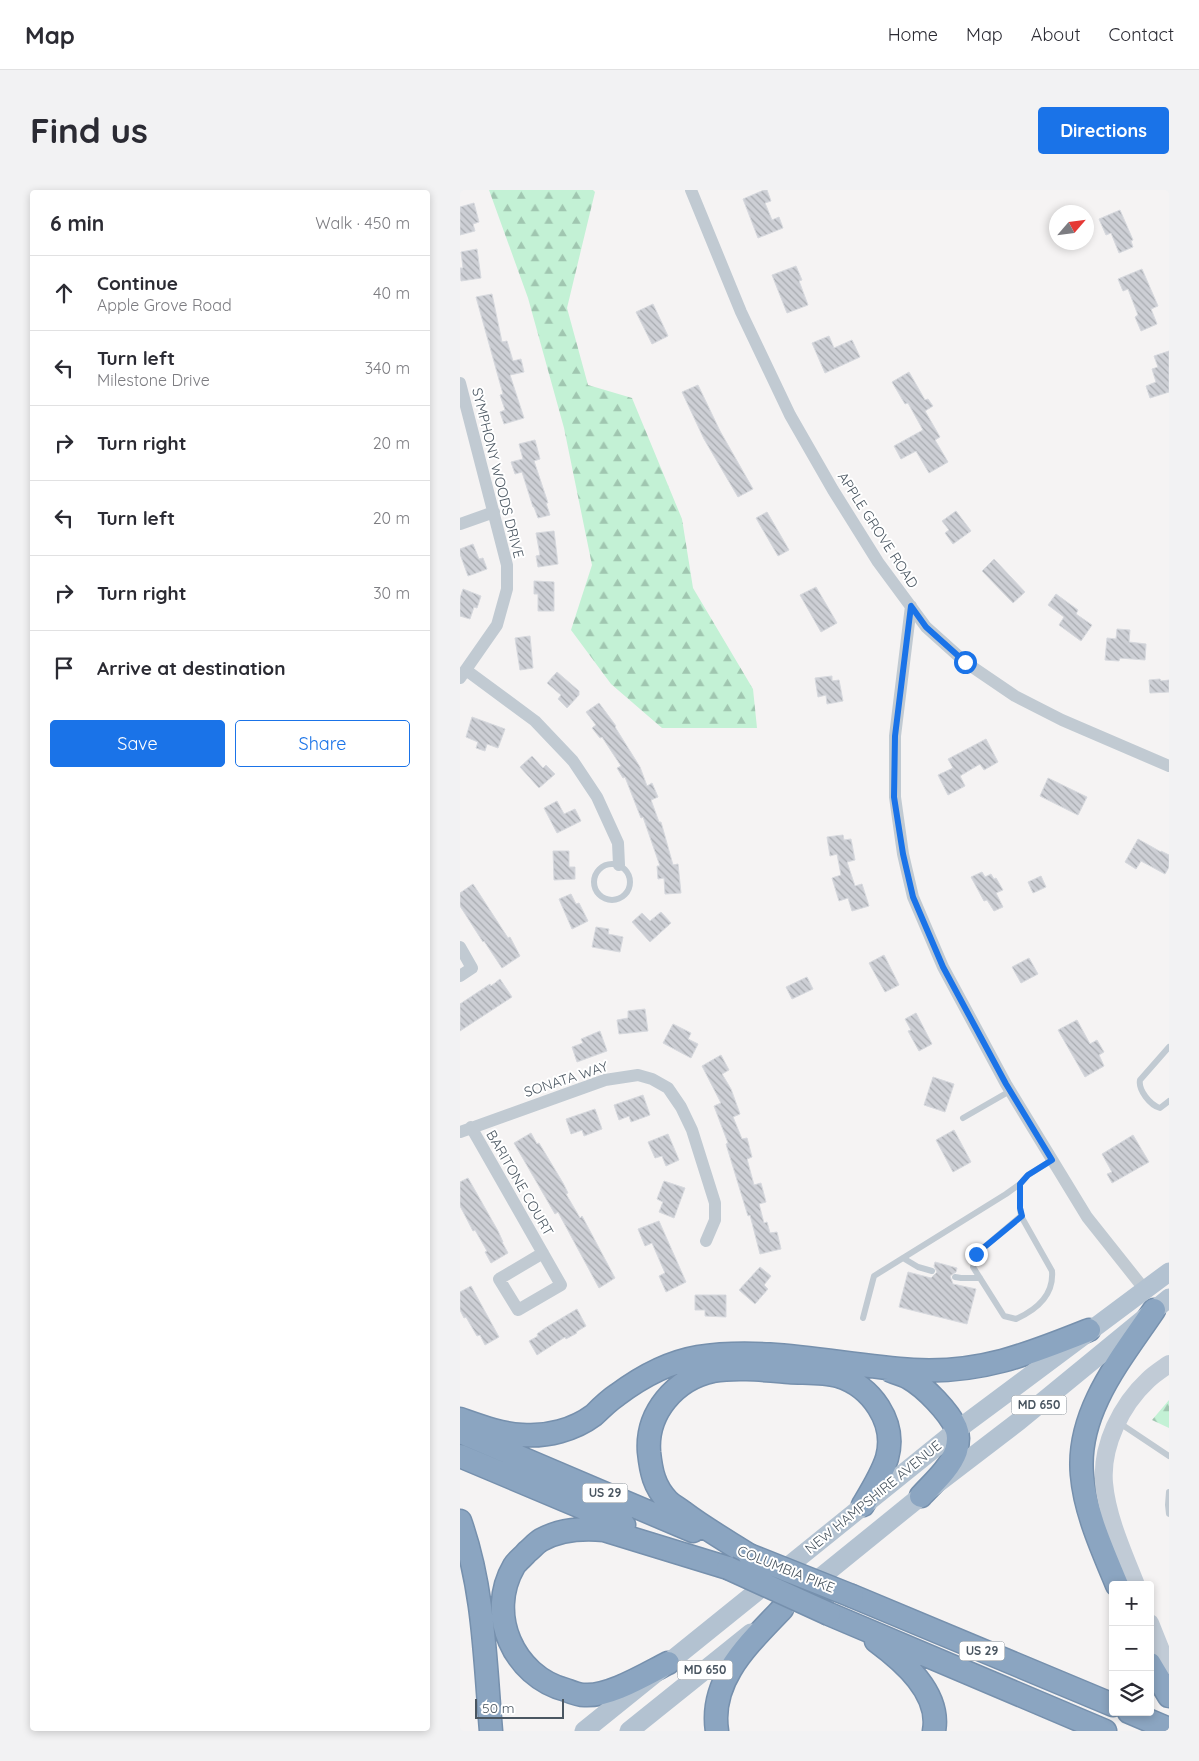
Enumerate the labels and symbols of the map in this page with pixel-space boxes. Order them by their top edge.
north arrow [1049,205,1094,250]
street label: SYMPHONY WOODS DRIVE [468,386,528,560]
street label: APPLE GROVE ROAD [834,469,922,591]
route start [954,651,977,674]
street label: SONATA WAY [522,1057,610,1101]
street label: BARITONE COURT [482,1127,558,1239]
route end [965,1243,988,1266]
road number: MD 650 [1012,1396,1066,1414]
street label: NEW HAMPSHIRE AVENUE [801,1436,945,1558]
road number: US 29 [582,1484,628,1502]
street label: COLUMBIA PIKE [735,1541,837,1597]
road number: US 29 [960,1642,1004,1660]
road number: MD 650 [678,1660,732,1680]
scale bar [475,1696,564,1719]

